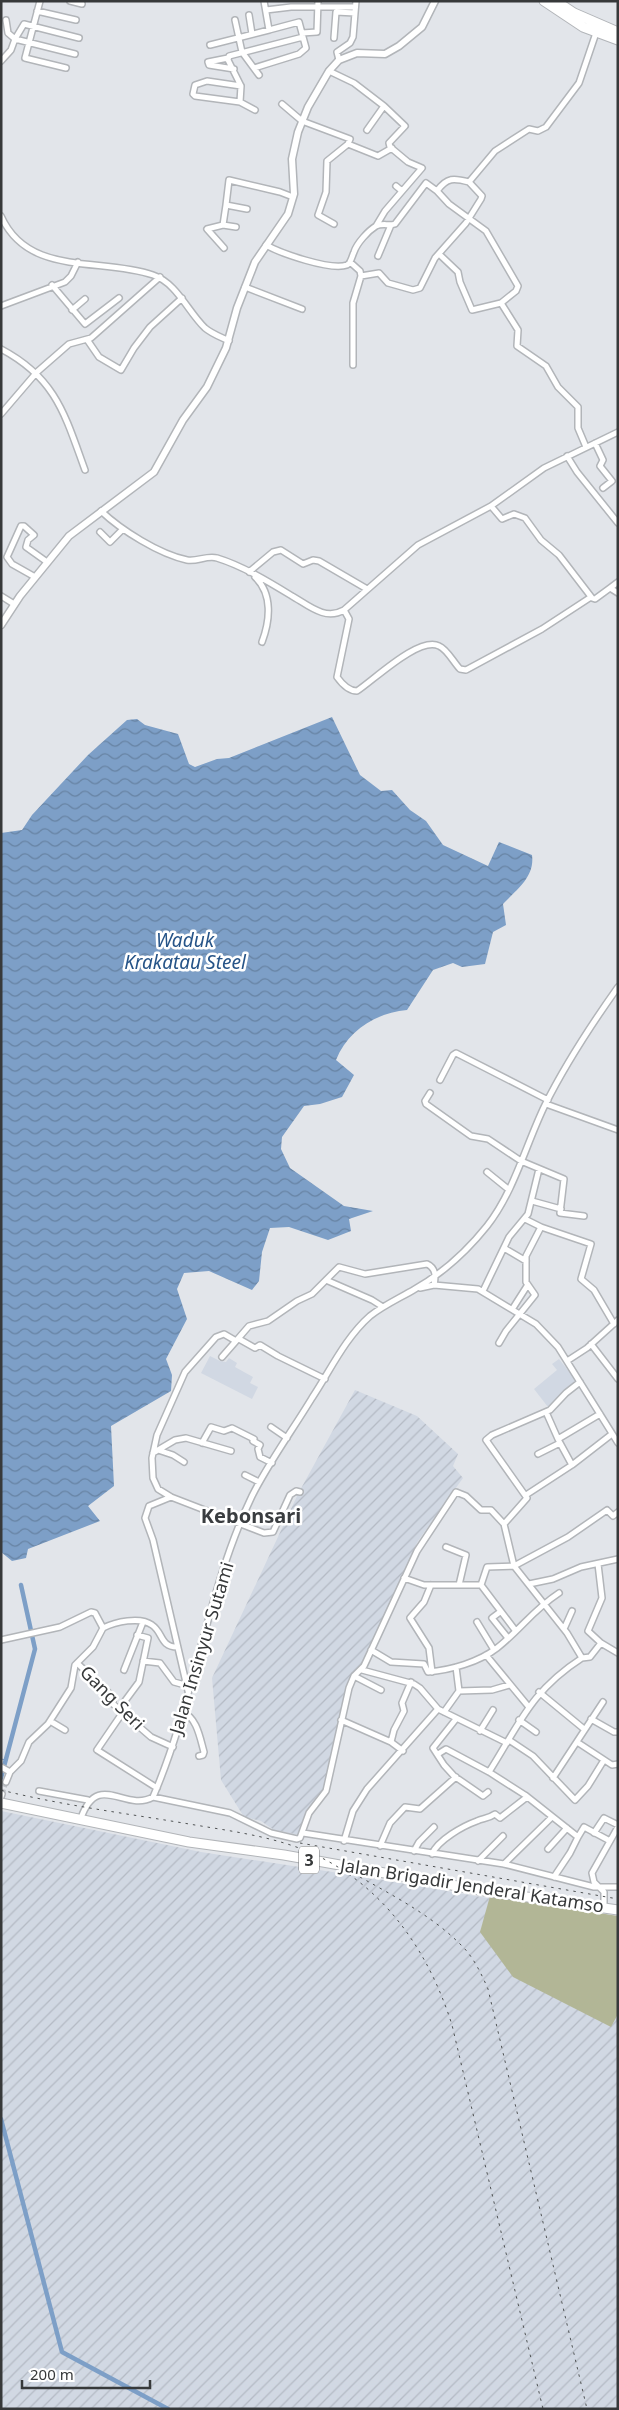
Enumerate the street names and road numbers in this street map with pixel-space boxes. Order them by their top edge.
street label: Jalan Insinyur Sutami [163,1559,239,1739]
street label: Gang Seri [75,1660,150,1735]
road number: 3 [299,1846,319,1874]
street label: Jalan Brigadir Jenderal Katamso [337,1852,606,1918]

